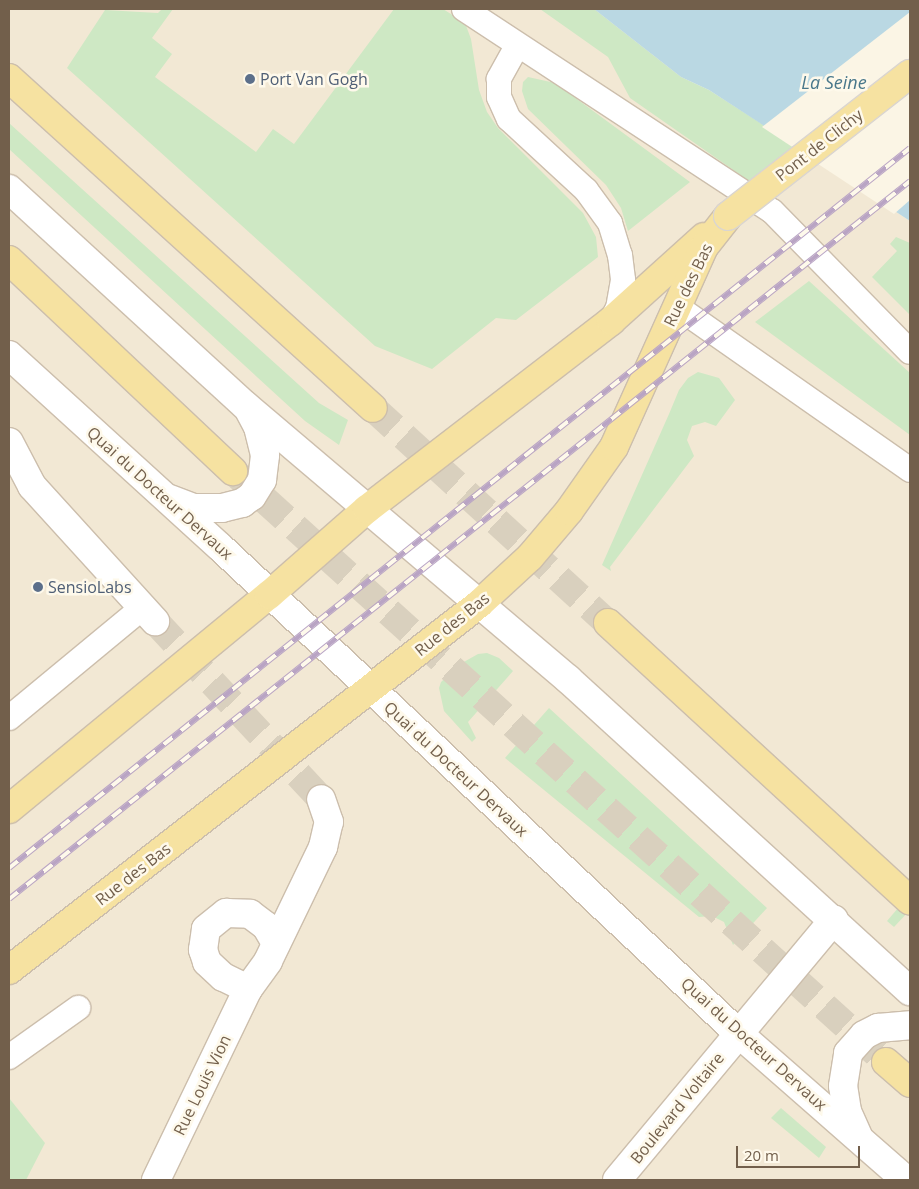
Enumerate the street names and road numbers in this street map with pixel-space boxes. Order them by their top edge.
street label: Pont de Clichy [772,105,866,185]
street label: Rue des Bas [660,240,716,330]
street label: Quai du Docteur Dervaux [83,422,237,564]
street label: Rue des Bas [411,588,493,660]
street label: Quai du Docteur Dervaux [380,697,532,841]
street label: Rue des Bas [92,839,174,909]
street label: Quai du Docteur Dervaux [677,973,831,1115]
street label: Rue Louis Vion [169,1032,235,1138]
street label: Boulevard Voltaire [626,1049,728,1167]

